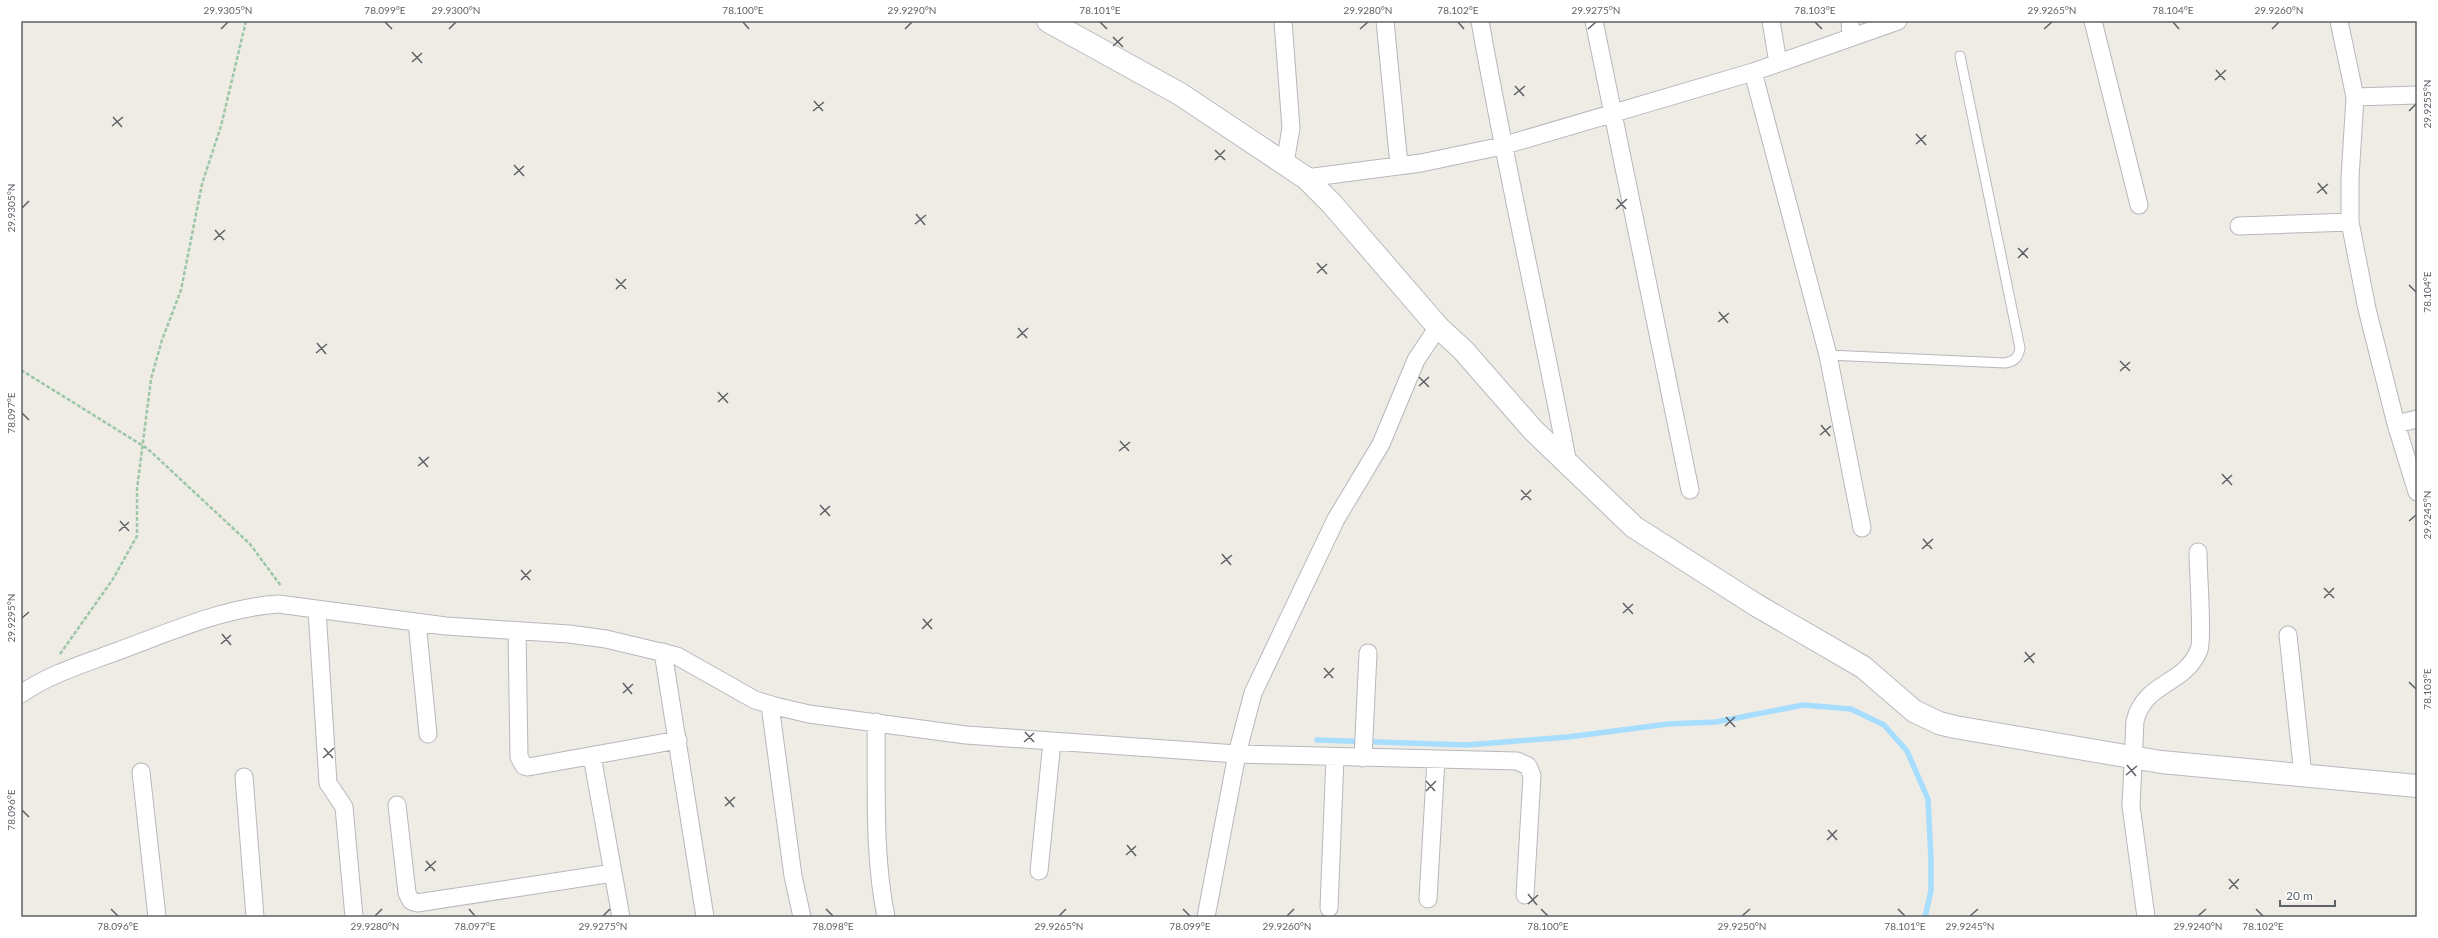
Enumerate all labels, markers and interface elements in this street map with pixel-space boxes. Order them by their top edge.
text: 29.9305°N [204,4,252,16]
text: 78.099°E [364,4,406,16]
text: 29.9300°N [432,4,480,16]
text: 78.100°E [722,4,764,16]
text: 29.9290°N [888,4,936,16]
text: 78.101°E [1079,4,1121,16]
text: 29.9280°N [1344,4,1392,16]
text: 78.102°E [1437,4,1479,16]
text: 29.9275°N [1572,4,1620,16]
text: 78.103°E [1794,4,1836,16]
text: 29.9265°N [2028,4,2076,16]
text: 78.104°E [2152,4,2194,16]
text: 29.9260°N [2255,4,2303,16]
text: 29.9255°N [2421,80,2433,128]
text: 29.9305°N [5,184,17,232]
text: 78.104°E [2421,271,2433,313]
text: 78.097°E [5,392,17,434]
text: 29.9245°N [2421,491,2433,539]
text: 29.9295°N [5,594,17,642]
text: 78.103°E [2421,668,2433,710]
text: 78.096°E [5,789,17,831]
scale bar [2280,882,2335,908]
text: 20 m [2286,888,2313,903]
text: 78.096°E [97,920,139,932]
text: 29.9280°N [351,920,399,932]
text: 78.097°E [454,920,496,932]
text: 29.9275°N [579,920,627,932]
text: 78.098°E [812,920,854,932]
text: 29.9265°N [1035,920,1083,932]
text: 78.099°E [1169,920,1211,932]
text: 29.9260°N [1263,920,1311,932]
text: 78.100°E [1527,920,1569,932]
text: 29.9250°N [1718,920,1766,932]
text: 78.101°E [1884,920,1926,932]
text: 29.9245°N [1946,920,1994,932]
text: 29.9240°N [2174,920,2222,932]
text: 78.102°E [2242,920,2284,932]

